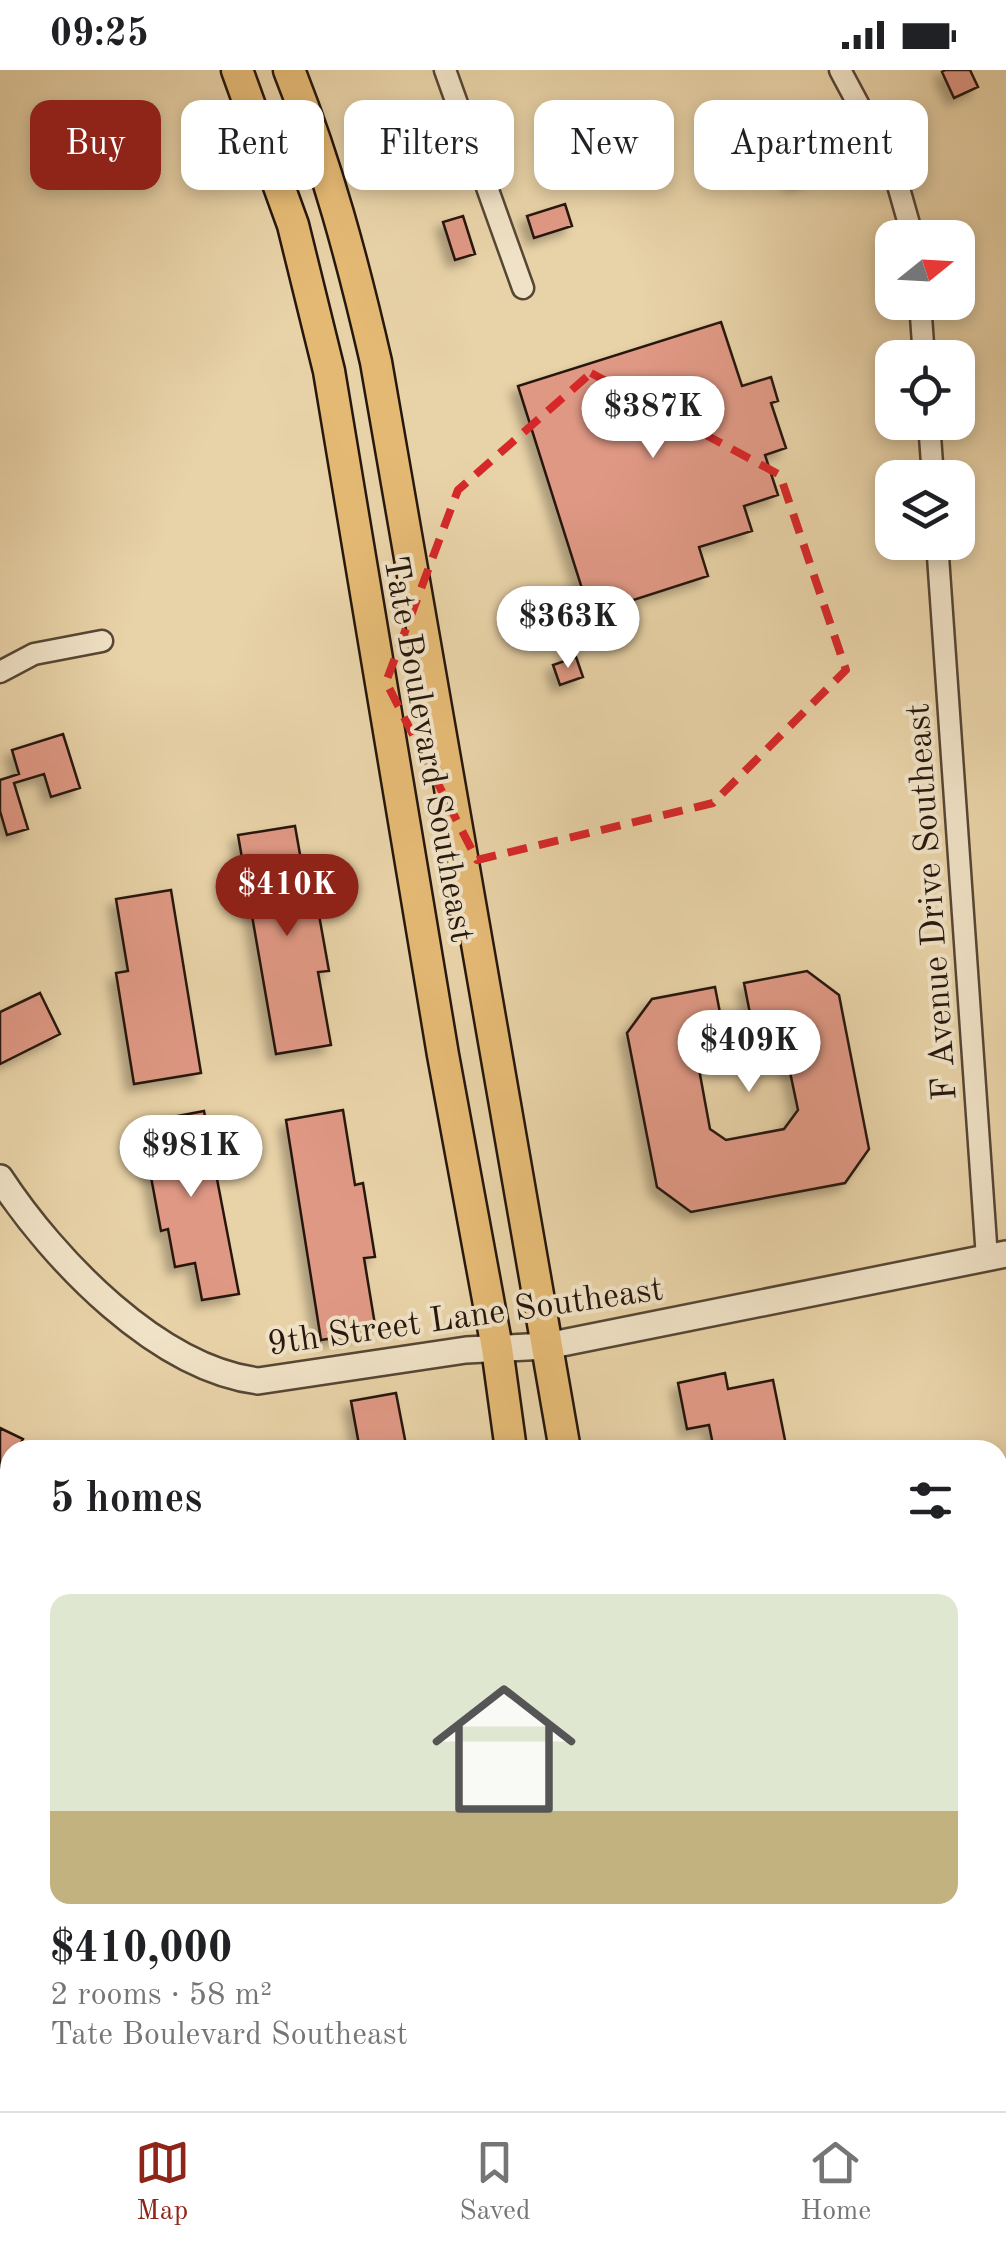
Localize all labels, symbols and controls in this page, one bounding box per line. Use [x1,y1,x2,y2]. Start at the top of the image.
text: 09:25 [50,16,149,54]
chip: Buy [30,100,161,190]
chip: Rent [181,100,324,190]
chip: Filters [344,100,514,190]
chip: New [534,100,674,190]
chip: Apartment [694,100,928,190]
north arrow [875,220,975,320]
map controls [875,220,975,560]
button: locate [875,340,975,440]
pin: $387K [583,376,723,461]
text: $387K [604,392,702,424]
button: layers [875,460,975,560]
street label: Tate Boulevard Southeast [376,554,479,945]
pin: $363K [498,586,638,671]
text: $363K [519,602,617,634]
street label: F Avenue Drive Southeast [901,702,964,1102]
pin: $410K [217,854,357,939]
text: $410K [238,870,336,902]
pin: $409K [679,1010,819,1095]
text: $409K [700,1026,798,1058]
pin: $981K [121,1115,261,1200]
text: $981K [142,1131,240,1163]
street label: 9th Street Lane Southeast [265,1272,666,1363]
icon: filters [903,1473,958,1528]
text: 5 homes [50,1479,202,1521]
icon: home [414,1659,594,1839]
text: $410,000 [50,1929,232,1971]
text: 2 rooms · 58 m² [50,1980,272,2012]
text: Tate Boulevard Southeast [50,2020,408,2052]
tab: Map [135,2135,190,2230]
tab: Saved [459,2135,531,2230]
tab: Home [800,2135,871,2230]

